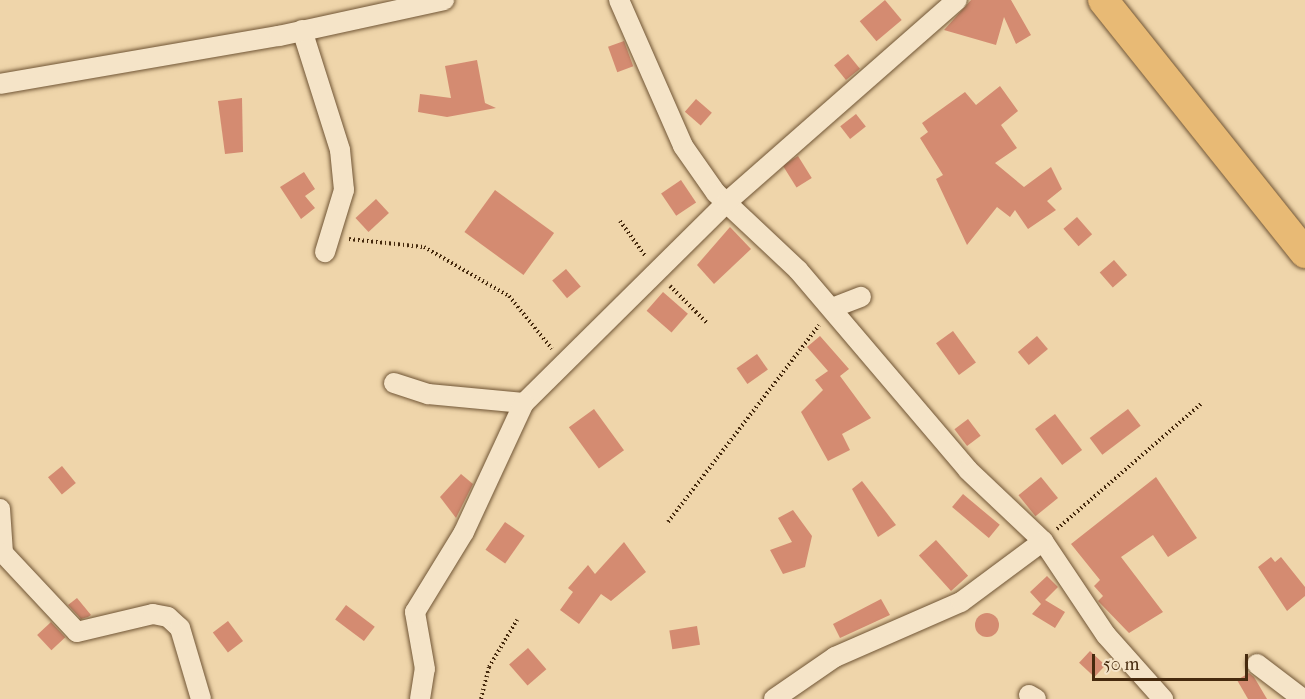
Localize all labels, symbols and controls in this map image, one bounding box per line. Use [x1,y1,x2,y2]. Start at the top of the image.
scale bar [1095,642,1251,680]
text: 50 m [1103,654,1139,675]

